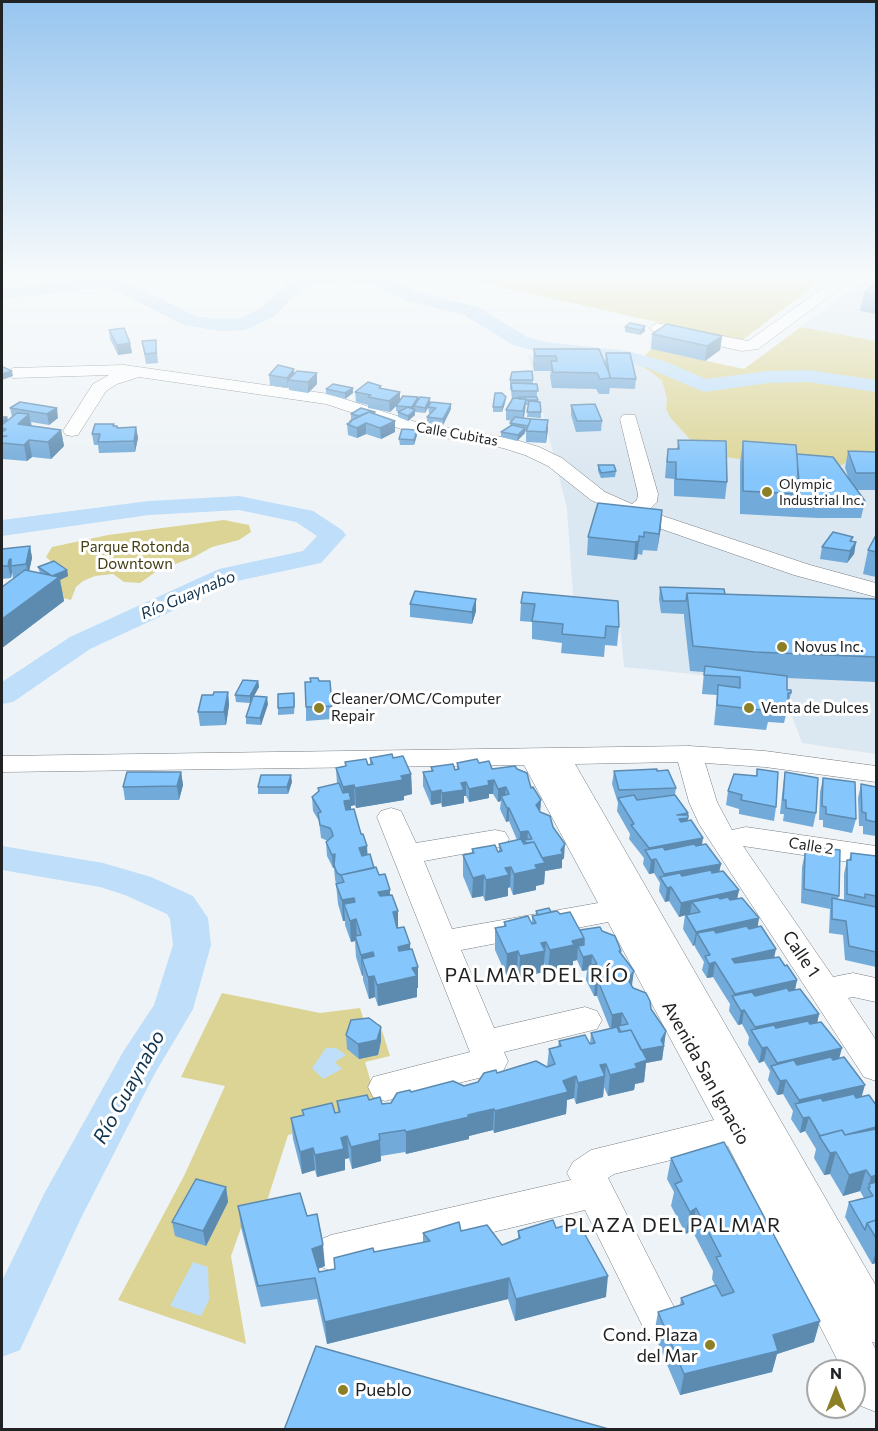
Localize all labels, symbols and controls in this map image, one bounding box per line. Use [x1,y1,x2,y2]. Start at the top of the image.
street label: Calle Cubitas [415,419,499,449]
place label: Olympic Industrial Inc. [779,476,864,508]
marker: Olympic Industrial Inc. [760,485,774,499]
park label: Parque Rotonda Downtown [80,538,190,573]
water label: Río Guaynabo [138,566,238,624]
place label: Novus Inc. [794,638,864,656]
marker: Novus Inc. [775,640,789,654]
place label: Cleaner/OMC/Computer Repair [331,690,501,725]
place label: Venta de Dulces [761,699,868,717]
marker: Cleaner/OMC/Computer Repair [312,701,326,715]
marker: Venta de Dulces [742,701,756,715]
street label: Calle 2 [787,834,835,858]
street label: Calle 1 [778,927,824,981]
district label: PALMAR DEL RÍO [444,963,630,987]
street label: Avenida San Ignacio [658,997,754,1149]
water label: Río Guaynabo [88,1026,170,1148]
district label: PLAZA DEL PALMAR [564,1213,782,1237]
place label: Cond. Plaza del Mar [603,1324,698,1366]
marker: Cond. Plaza del Mar [703,1338,717,1352]
north arrow [806,1359,866,1419]
text: N [830,1363,842,1382]
place label: Pueblo [355,1379,412,1401]
marker: Pueblo [336,1383,350,1397]

